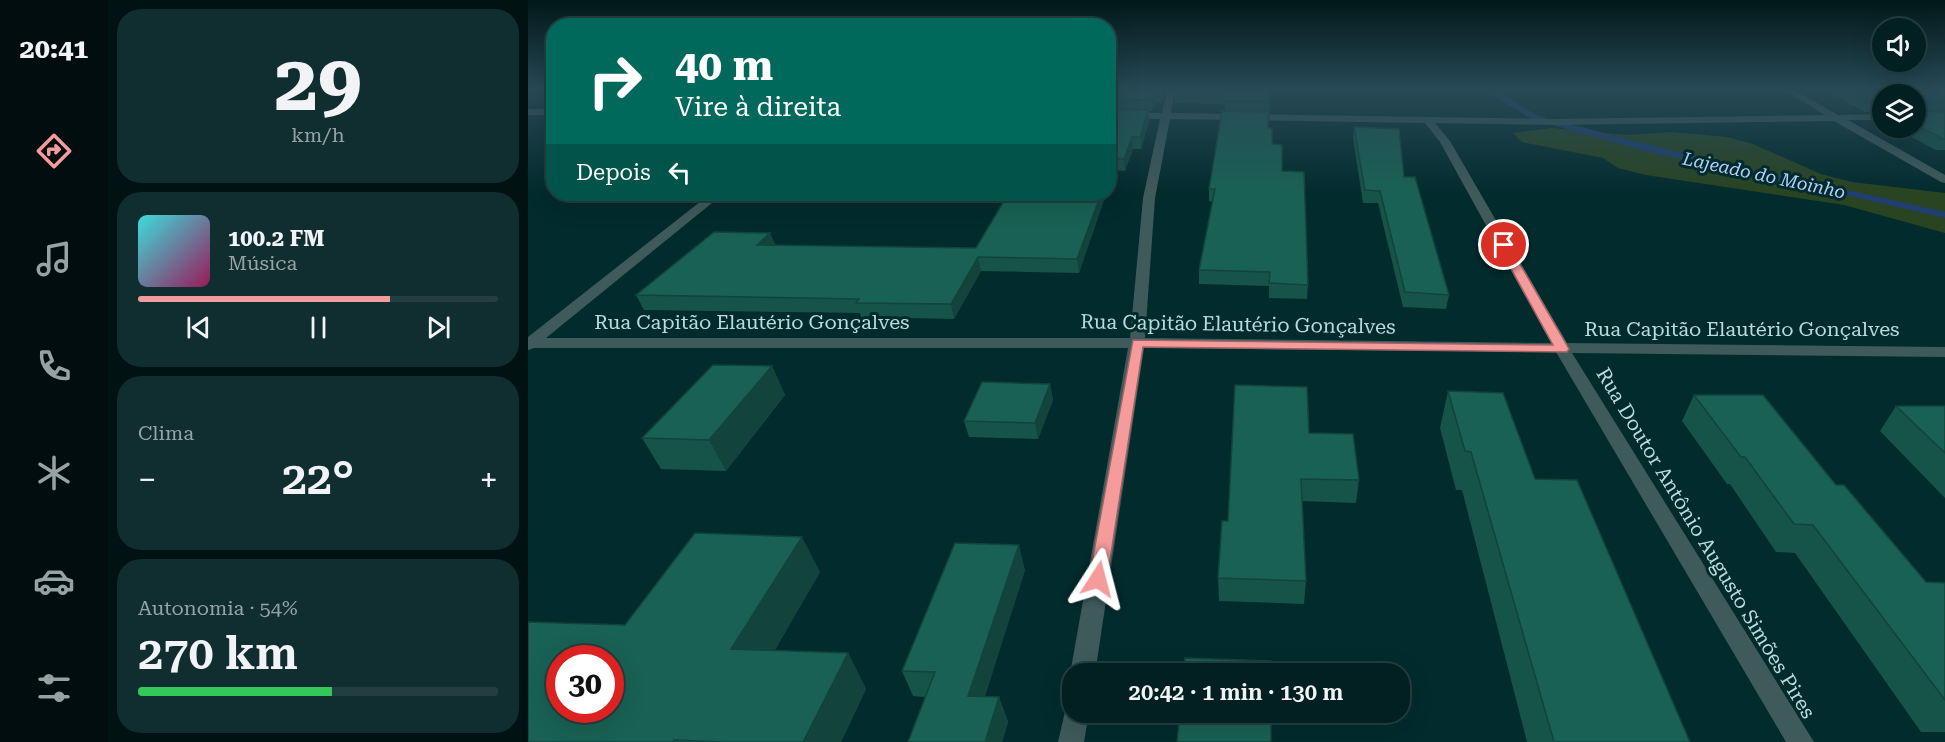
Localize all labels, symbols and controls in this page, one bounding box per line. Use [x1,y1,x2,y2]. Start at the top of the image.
map controls [1872,18,1926,138]
button: sound [1872,18,1926,72]
text: 20:41 [20,33,88,65]
text: 29 [274,38,362,129]
text: 40 m [675,41,773,90]
icon: right [576,42,654,120]
button: layers [1872,84,1926,138]
text: Vire à direita [675,91,841,123]
text: km/h [291,123,345,147]
icon: directions [33,130,75,172]
water label: Lajeado do Moinho [1680,147,1847,202]
icon: left [663,156,696,189]
text: Depois [576,160,651,185]
pin [1478,219,1529,270]
text: 100.2 FM [228,226,325,251]
icon: arrive [1487,228,1520,261]
icon: music [33,238,75,280]
text: Música [228,251,297,275]
street label: Rua Capitão Elautério Gonçalves [1080,309,1396,339]
street label: Rua Capitão Elautério Gonçalves [594,310,910,334]
icon: previous [182,311,215,344]
icon: pause [302,311,335,344]
icon: next [422,311,455,344]
street label: Rua Capitão Elautério Gonçalves [1584,317,1900,341]
icon: phone [33,345,75,387]
street label: Rua Doutor Antônio Augusto Simões Pires [1591,363,1821,723]
text: Clima [138,421,194,445]
icon: climate [33,452,75,494]
text: 22° [282,452,354,505]
text: − [138,460,156,499]
text: + [480,460,498,499]
position arrow [1066,547,1130,611]
icon: car [33,560,75,602]
text: Autonomia · 54% [138,596,298,620]
text: 270 km [138,627,298,680]
speed limit sign: 30 [546,645,624,723]
icon: filters [33,667,75,709]
text: 20:42 · 1 min · 130 m [1129,680,1343,705]

